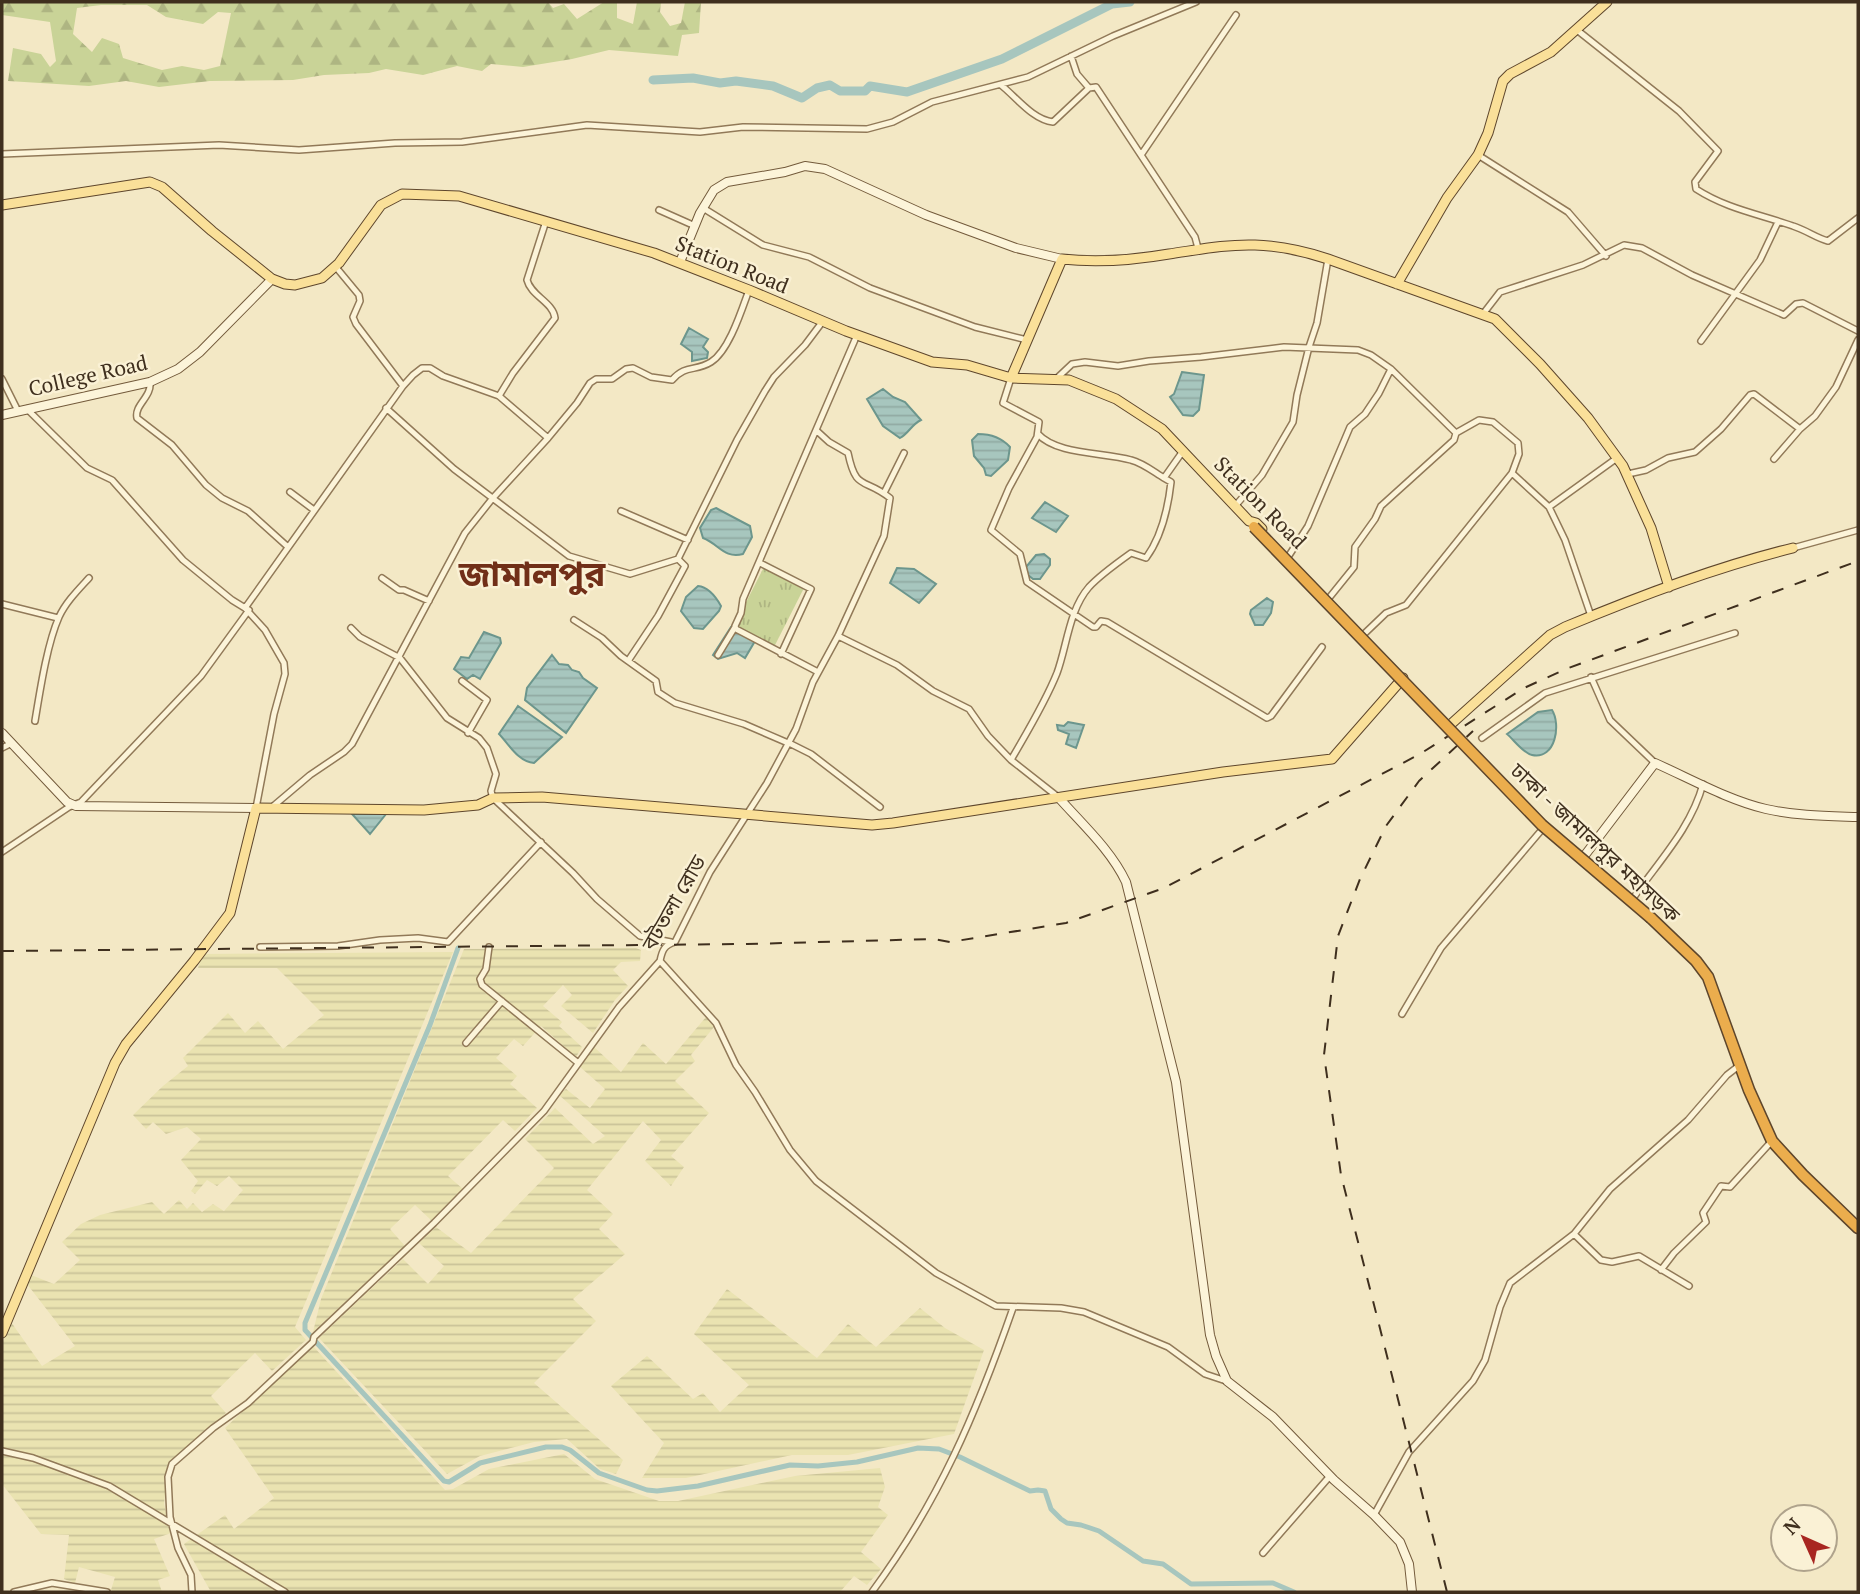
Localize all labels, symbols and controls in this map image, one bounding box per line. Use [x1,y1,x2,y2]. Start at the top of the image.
street label: Station Road [672,229,793,300]
street label: College Road [25,348,150,402]
street label: Station Road [1208,450,1313,555]
district label: জামালপুর [458,550,606,596]
street label: ঢাকা - জামালপুর মহাসড়ক [1504,756,1687,929]
street label: বটতলা রোড [634,849,712,956]
north arrow [1769,1503,1839,1573]
text: N [1778,1511,1806,1540]

